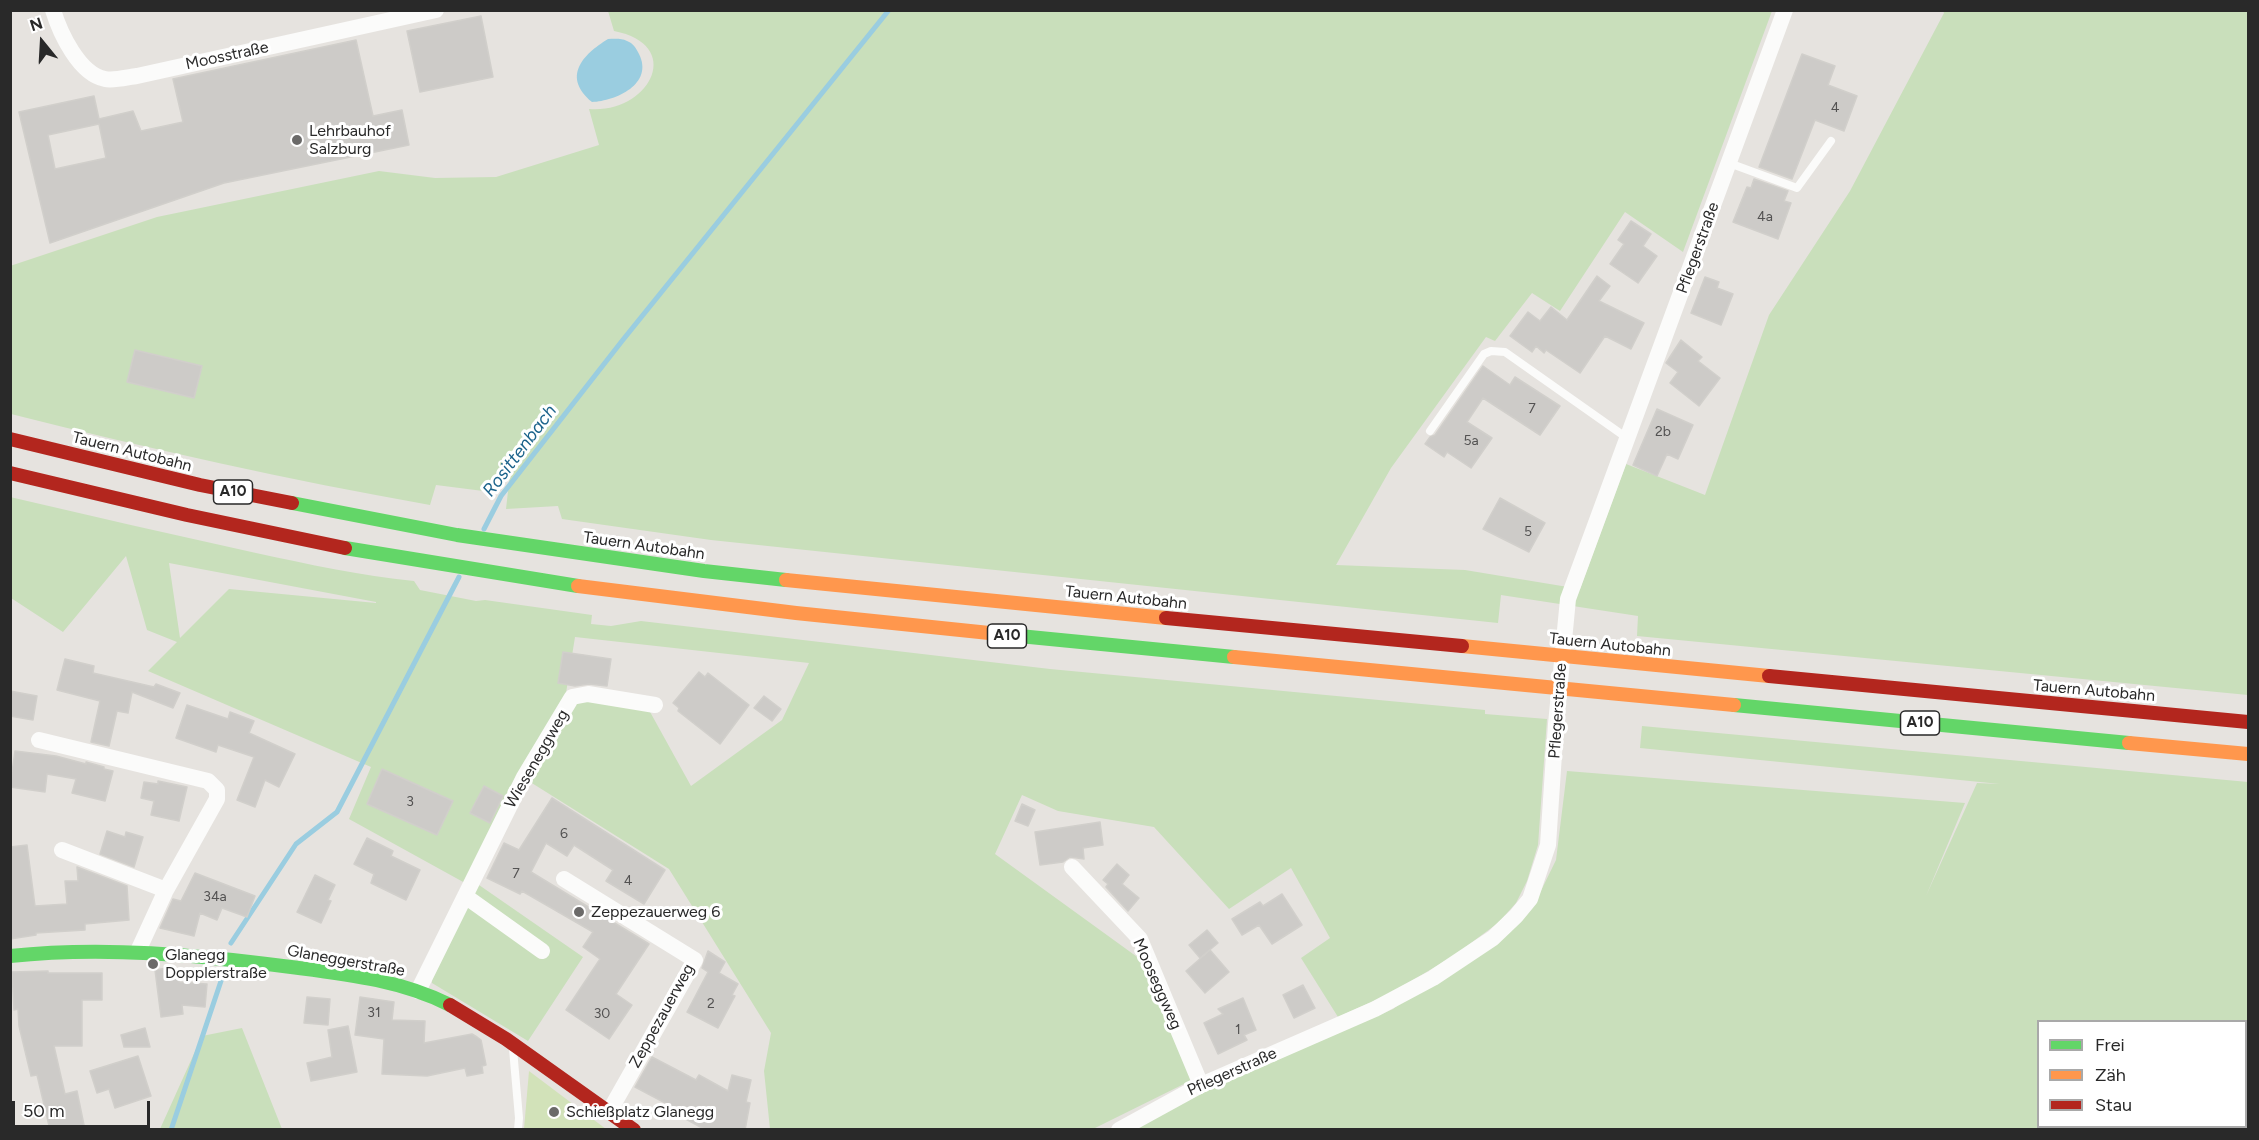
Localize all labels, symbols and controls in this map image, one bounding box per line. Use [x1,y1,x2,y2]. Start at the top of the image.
north arrow [12,12,72,72]
text: N [27,13,45,35]
street label: Moosstraße [184,38,270,74]
house number: 4 [1831,100,1839,116]
place label: Lehrbauhof Salzburg [309,121,391,159]
marker: Lehrbauhof Salzburg [290,133,304,147]
street label: Pflegerstraße [1673,200,1723,296]
house number: 4a [1757,209,1773,225]
water label: Rosittenbach [479,401,561,501]
house number: 7 [1528,401,1536,417]
house number: 2b [1655,424,1671,440]
street label: Tauern Autobahn [70,428,194,476]
house number: 5a [1463,433,1479,449]
road number: A10 [214,480,252,504]
house number: 5 [1524,524,1532,540]
street label: Tauern Autobahn [582,528,706,564]
street label: Tauern Autobahn [1064,582,1188,614]
road number: A10 [988,624,1026,648]
street label: Tauern Autobahn [1548,629,1672,661]
street label: Pflegerstraße [1545,663,1571,759]
street label: Tauern Autobahn [2032,676,2156,706]
street label: Wieseneggweg [501,706,573,812]
road number: A10 [1900,711,1940,735]
house number: 3 [406,794,414,810]
house number: 6 [560,826,568,842]
house number: 7 [512,866,520,882]
house number: 4 [624,873,632,889]
house number: 34a [203,889,227,905]
place label: Zeppezauerweg 6 [591,902,720,922]
marker: Zeppezauerweg 6 [572,905,586,919]
street label: Mooseggweg [1128,936,1186,1032]
street label: Glaneggerstraße [286,941,406,981]
place label: Glanegg Dopplerstraße [165,945,267,983]
marker: Glanegg Dopplerstraße [146,957,160,971]
street label: Zeppezauerweg [625,961,699,1071]
house number: 2 [707,996,715,1012]
house number: 31 [367,1005,381,1021]
house number: 30 [594,1006,610,1022]
legend [2037,1020,2247,1128]
house number: 1 [1235,1022,1241,1038]
text: Frei [2095,1034,2125,1056]
street label: Pflegerstraße [1184,1044,1280,1100]
text: Zäh [2095,1064,2126,1086]
scale bar [15,1089,153,1127]
text: Stau [2095,1094,2132,1116]
text: 50 m [23,1100,65,1122]
place label: Schießplatz Glanegg [566,1102,714,1122]
marker: Schießplatz Glanegg [547,1105,561,1119]

